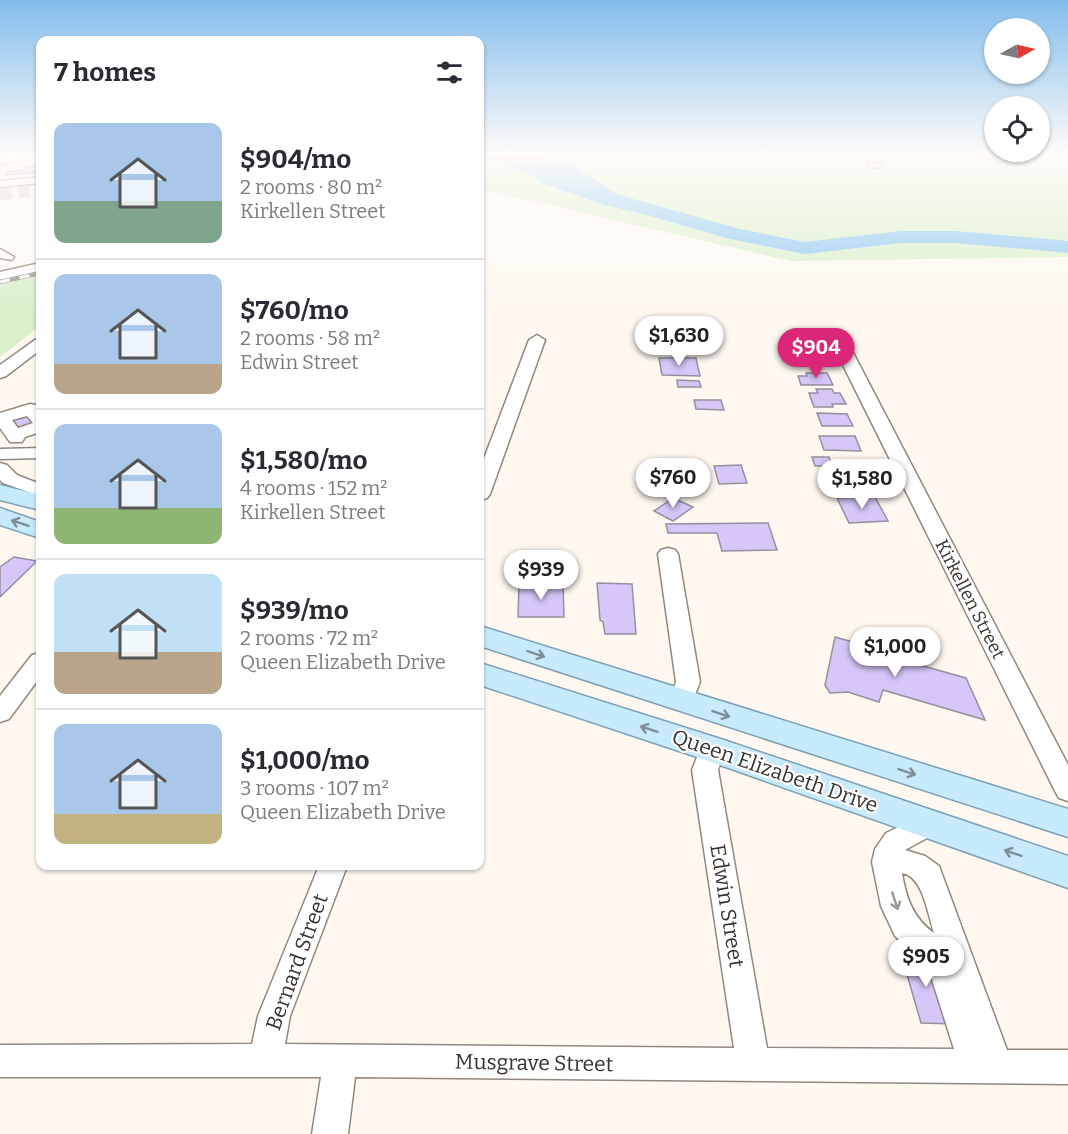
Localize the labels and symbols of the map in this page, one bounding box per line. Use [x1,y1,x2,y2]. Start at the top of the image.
north arrow [984,18,1050,84]
pin: $1,630 [630,316,728,367]
pin: $904 [780,328,852,379]
pin: $760 [637,458,709,509]
pin: $1,580 [813,459,911,510]
one-way arrow [11,517,30,528]
street label: Kirkellen Street [930,536,1010,663]
pin: $939 [505,550,577,601]
pin: $1,000 [846,627,944,678]
one-way arrow [526,649,545,660]
one-way arrow [711,709,730,720]
one-way arrow [640,722,659,733]
street label: Queen Elizabeth Drive [669,724,881,818]
one-way arrow [897,768,916,779]
street label: Edwin Street [704,842,750,970]
one-way arrow [1004,847,1023,858]
street label: Bernard Street [260,890,334,1034]
one-way arrow [891,891,902,910]
pin: $905 [890,937,962,988]
street label: Musgrave Street [455,1049,614,1077]

